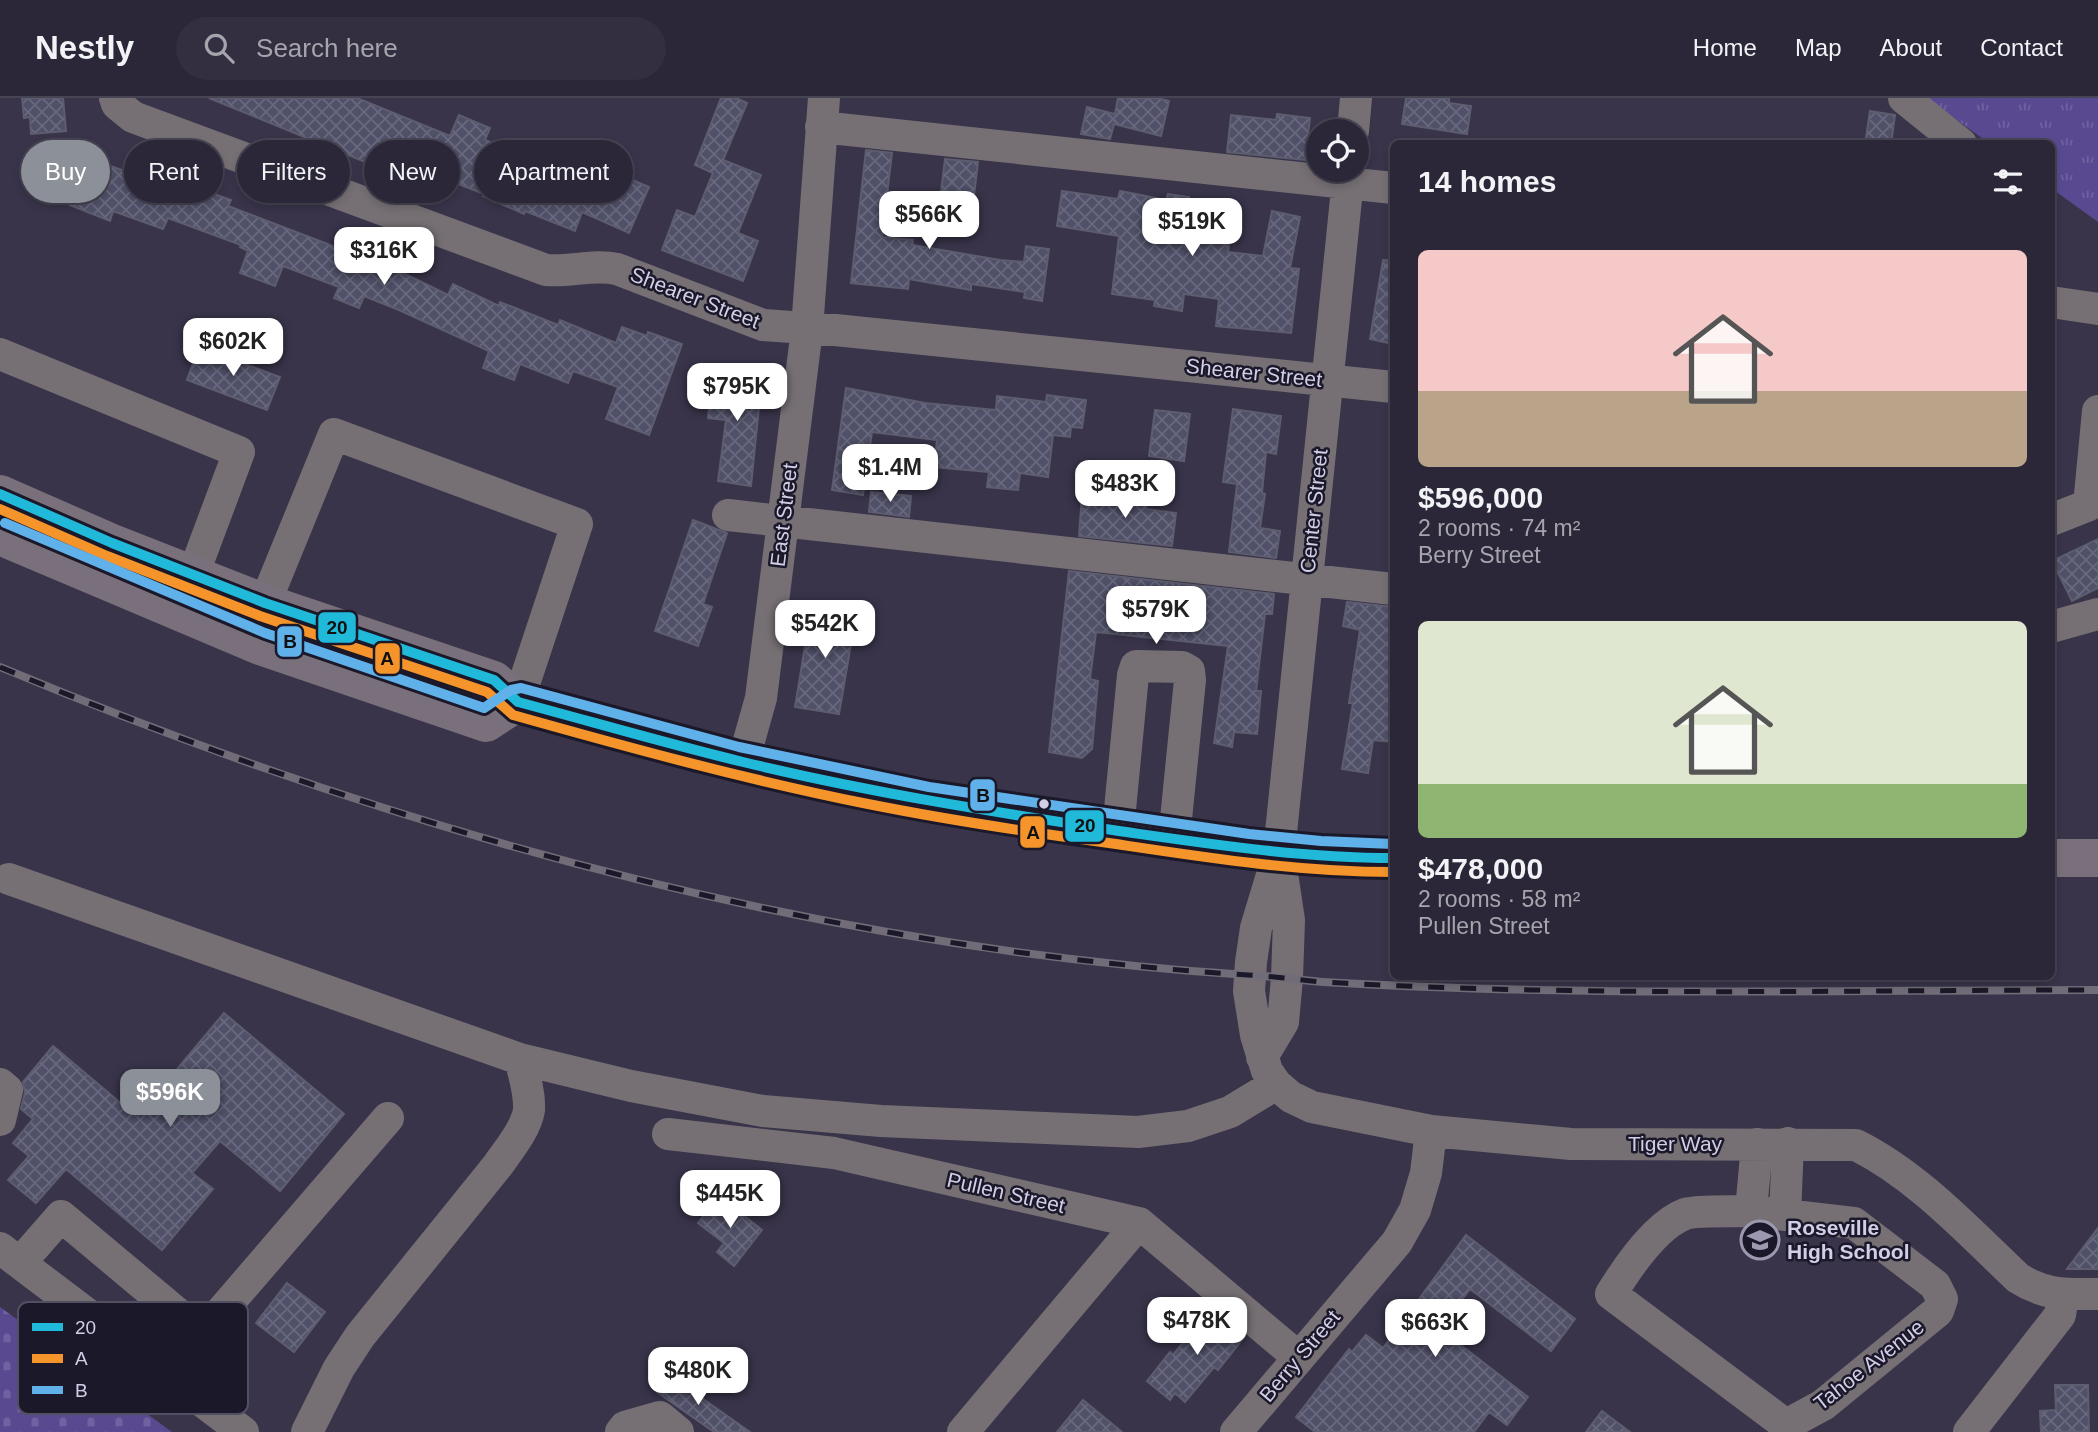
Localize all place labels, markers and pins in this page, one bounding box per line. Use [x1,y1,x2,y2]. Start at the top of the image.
pin: $566K [880,192,978,251]
pin: $519K [1143,198,1241,258]
pin: $316K [335,228,433,287]
pin: $602K [184,318,282,378]
pin: $795K [688,364,786,423]
pin: $1.4M [841,444,939,504]
pin: $483K [1076,460,1174,520]
pin: $579K [1107,587,1205,646]
pin: $542K [776,601,874,660]
unlabelled marker [1037,797,1051,811]
pin: $596K [121,1070,219,1129]
pin: $445K [681,1170,779,1230]
place label: Roseville High School [1787,1216,1910,1263]
school or university icon: Roseville High School [1739,1219,1781,1261]
pin: $478K [1148,1298,1246,1357]
pin: $663K [1386,1300,1484,1359]
pin: $480K [649,1348,747,1407]

